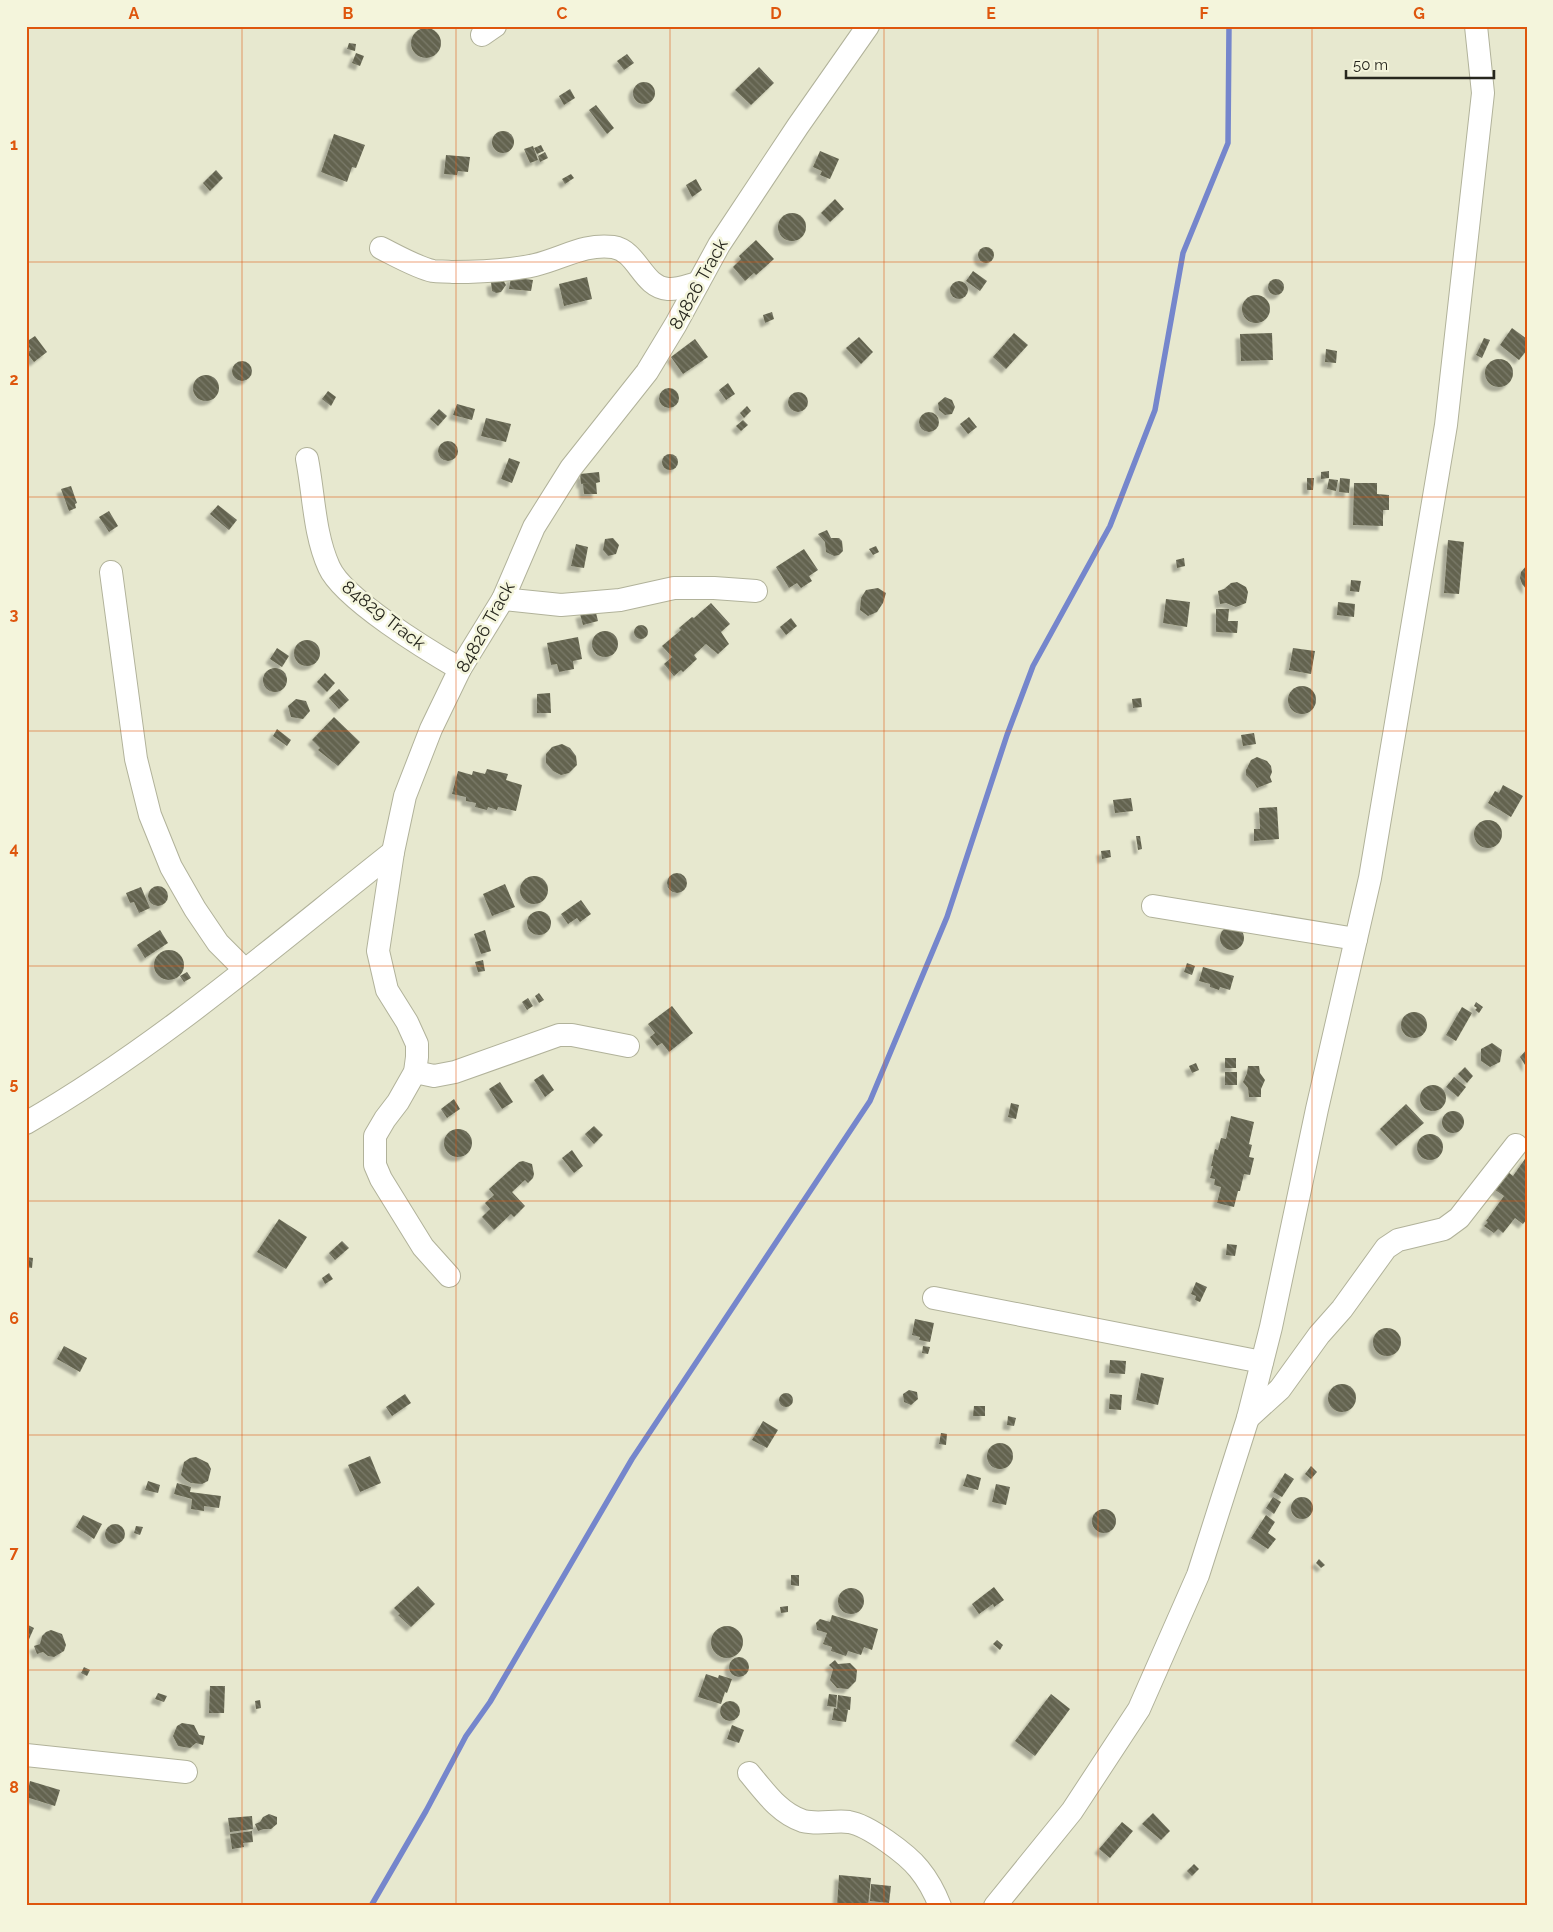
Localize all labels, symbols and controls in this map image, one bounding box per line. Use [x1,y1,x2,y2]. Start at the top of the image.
text: A [129,4,140,23]
text: B [343,4,354,23]
text: C [557,4,568,23]
text: D [770,4,782,23]
text: E [986,4,996,23]
text: F [1199,4,1209,23]
text: G [1413,4,1425,23]
scale bar [1346,48,1493,80]
text: 50 m [1353,56,1388,74]
text: 1 [10,135,18,154]
street label: 84826 Track [664,235,732,333]
text: 2 [9,370,19,389]
street label: 84829 Track [338,576,430,654]
street label: 84826 Track [451,578,519,676]
text: 3 [10,605,19,624]
text: 4 [9,839,19,858]
text: 5 [10,1074,19,1093]
text: 6 [9,1309,19,1328]
text: 7 [10,1543,19,1562]
text: 8 [9,1778,19,1797]

